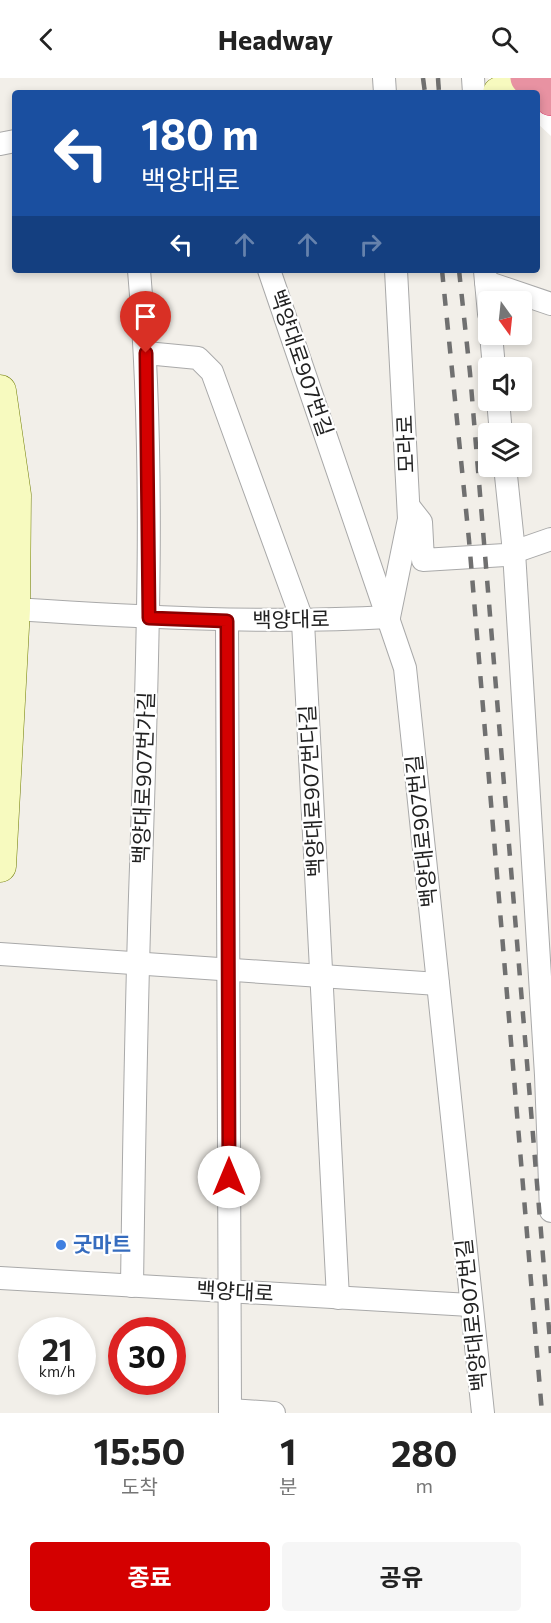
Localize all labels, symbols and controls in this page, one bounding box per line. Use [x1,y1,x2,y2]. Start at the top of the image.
icon: back [30,23,63,56]
text: Headway [218,23,333,56]
icon: search [488,23,521,56]
text: 180 m [141,107,259,159]
icon: left [42,114,120,192]
text: 백양대로 [141,163,240,196]
icon: left [165,228,198,261]
icon: ahead [228,228,261,261]
icon: ahead [291,228,324,261]
icon: right [354,228,387,261]
street label: 백양대로907번길 [266,286,339,439]
pin [120,291,171,353]
north arrow [478,291,532,345]
map controls [478,291,532,477]
icon: arrive [129,300,162,333]
button: sound [478,357,532,411]
street label: 모라로 [391,415,418,473]
button: layers [478,423,532,477]
street label: 백양대로 [252,605,330,632]
street label: 백양대로907번가길 [127,691,158,865]
street label: 백양대로907번다길 [293,704,328,878]
street label: 백양대로907번길 [400,754,441,909]
position arrow [197,1145,261,1209]
place label: 굿마트 [73,1231,131,1256]
marker: 굿마트 [54,1238,68,1252]
street label: 백양대로907번길 [450,1238,491,1393]
street label: 백양대로 [196,1276,274,1305]
speed limit sign: 30 [108,1317,186,1395]
text: 21 [42,1330,72,1367]
text: km/h [39,1362,75,1380]
text: 15:50 [94,1428,185,1472]
text: 1 [280,1428,296,1472]
text: 280 [391,1430,457,1474]
text: m [415,1473,433,1497]
text: 도착 [121,1474,158,1498]
text: 분 [279,1474,297,1498]
button: 종료 [30,1542,270,1611]
button: 공유 [282,1542,521,1611]

